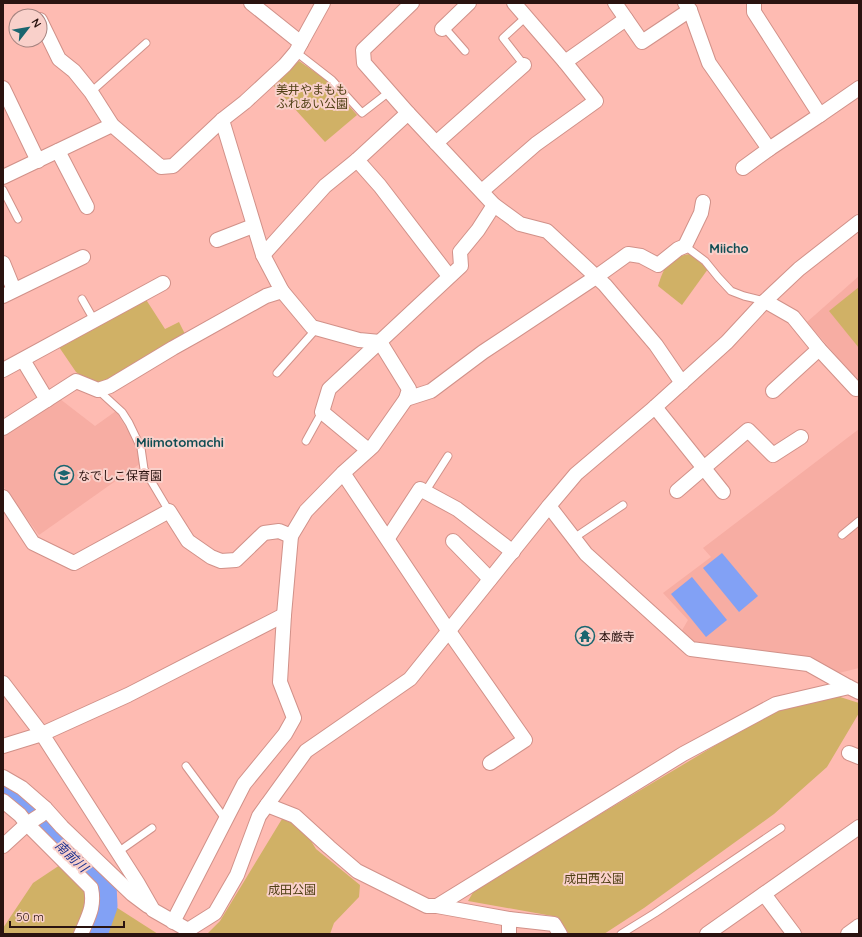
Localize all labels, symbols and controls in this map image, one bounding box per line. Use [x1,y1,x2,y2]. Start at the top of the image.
north arrow [8,8,48,48]
text: N [28,16,45,30]
park label: 美井やまもも ふれあい公園 [276,82,348,111]
district label: Miicho [709,240,749,256]
district label: Miimotomachi [136,434,224,450]
school or university icon: なでしこ保育園 [53,464,75,486]
place label: なでしこ保育園 [78,468,162,483]
temple icon: 本厳寺 [574,625,596,647]
place label: 本厳寺 [599,629,635,644]
water label: 南前川 [52,837,93,877]
park label: 成田西公園 [564,871,624,886]
park label: 成田公園 [268,882,316,897]
scale bar [10,903,124,929]
text: 50 m [16,909,44,924]

